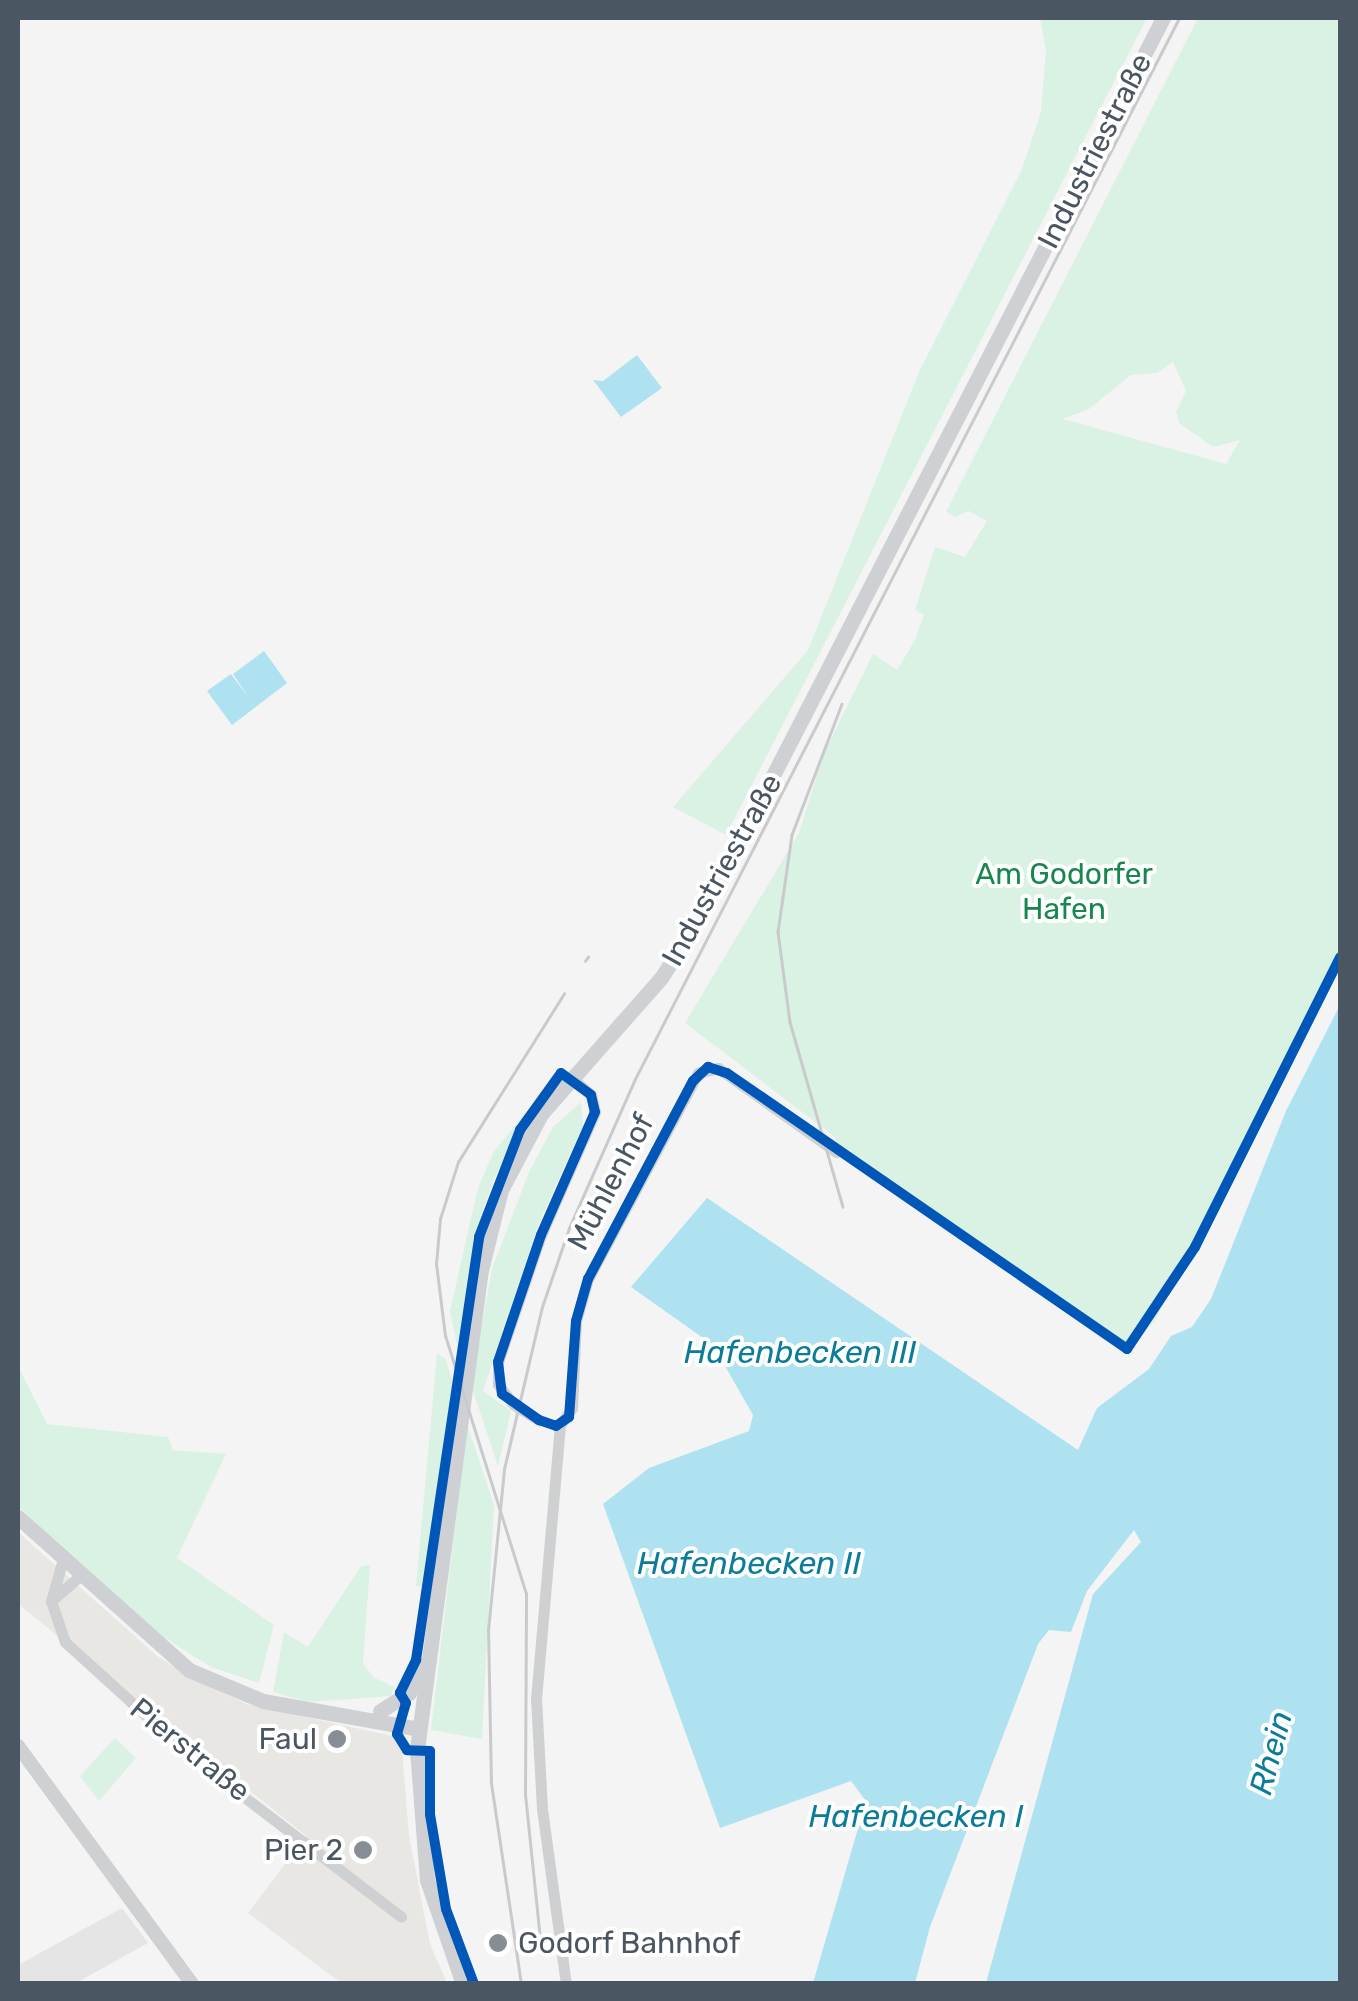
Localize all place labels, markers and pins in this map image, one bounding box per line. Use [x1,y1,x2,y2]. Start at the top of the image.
place label: Faul [258,1721,317,1757]
marker: Faul [326,1728,348,1750]
place label: Pier 2 [263,1832,343,1868]
marker: Pier 2 [352,1839,374,1861]
place label: Godorf Bahnhof [518,1925,741,1961]
marker: Godorf Bahnhof [487,1932,509,1954]

